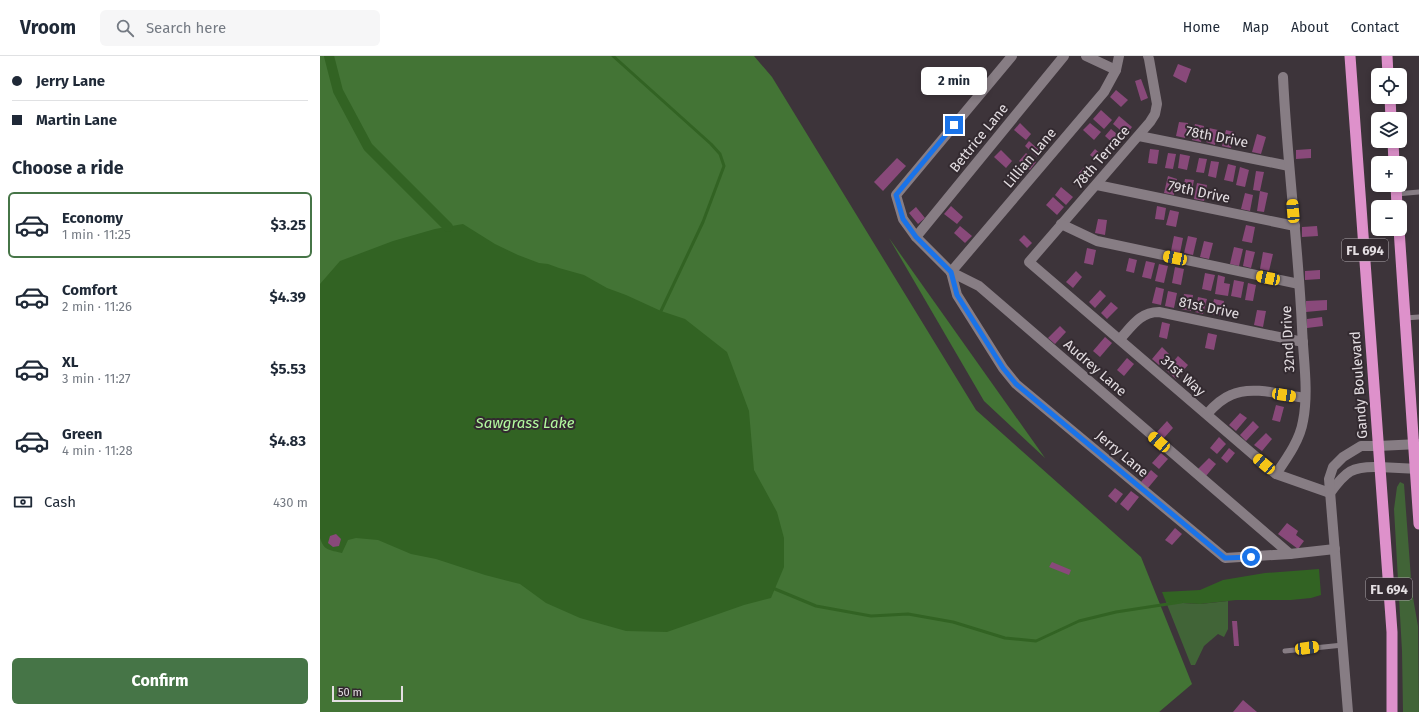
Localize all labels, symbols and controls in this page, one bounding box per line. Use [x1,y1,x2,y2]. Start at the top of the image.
search box [100,10,380,46]
text: Vroom [20,16,76,39]
icon: search [114,17,136,39]
text: Search here [146,19,226,37]
text: Home [1183,19,1220,36]
text: Map [1242,19,1269,36]
text: About [1291,19,1329,36]
text: Contact [1351,19,1399,36]
callout: 2 min [921,67,987,95]
map controls [1371,68,1407,236]
button: locate [1371,68,1407,104]
text: Jerry Lane [36,72,105,90]
text: 2 min [938,73,970,88]
street label: Bettrice Lane [946,100,1012,176]
text: Martin Lane [36,111,117,129]
button: layers [1371,112,1407,148]
route end [945,116,963,134]
street label: 78th Terrace [1070,122,1134,192]
street label: 78th Drive [1184,123,1250,151]
street label: Lillian Lane [1000,125,1060,191]
button: + [1371,156,1407,192]
text: Choose a ride [12,157,124,179]
street label: 79th Drive [1166,177,1232,207]
car [1286,199,1300,223]
button: − [1371,200,1407,236]
icon: car [14,207,50,243]
text: Economy [62,209,123,227]
text: $3.25 [271,216,306,234]
text: 1 min · 11:25 [62,227,131,242]
road number: FL 694 [1342,239,1388,261]
car [1162,250,1188,266]
car [1255,270,1281,286]
icon: car [14,279,50,315]
text: Comfort [62,281,118,299]
text: $4.39 [269,288,306,306]
street label: 81st Drive [1177,293,1241,323]
text: 2 min · 11:26 [62,299,132,314]
street label: 32nd Drive [1278,305,1298,373]
street label: Gandy Boulevard [1347,331,1371,439]
street label: Audrey Lane [1060,336,1130,400]
icon: car [14,351,50,387]
street label: 31st Way [1157,352,1209,400]
text: XL [62,353,78,371]
text: $5.53 [270,360,306,378]
text: 3 min · 11:27 [62,371,131,386]
car [1271,387,1297,403]
water label: Sawgrass Lake [475,414,575,432]
icon: car [14,423,50,459]
text: Green [62,425,102,443]
street label: Jerry Lane [1092,427,1152,481]
car [1146,430,1172,454]
text: $4.83 [269,432,306,450]
text: 4 min · 11:28 [62,443,133,458]
car [1251,452,1277,476]
icon: cash [12,491,34,513]
text: Cash [44,493,76,511]
text: 430 m [273,495,308,510]
route start [1242,548,1260,566]
road number: FL 694 [1366,578,1412,600]
car [1294,640,1320,656]
button: Confirm [12,658,308,704]
scale bar [332,684,403,703]
text: 50 m [338,686,362,699]

